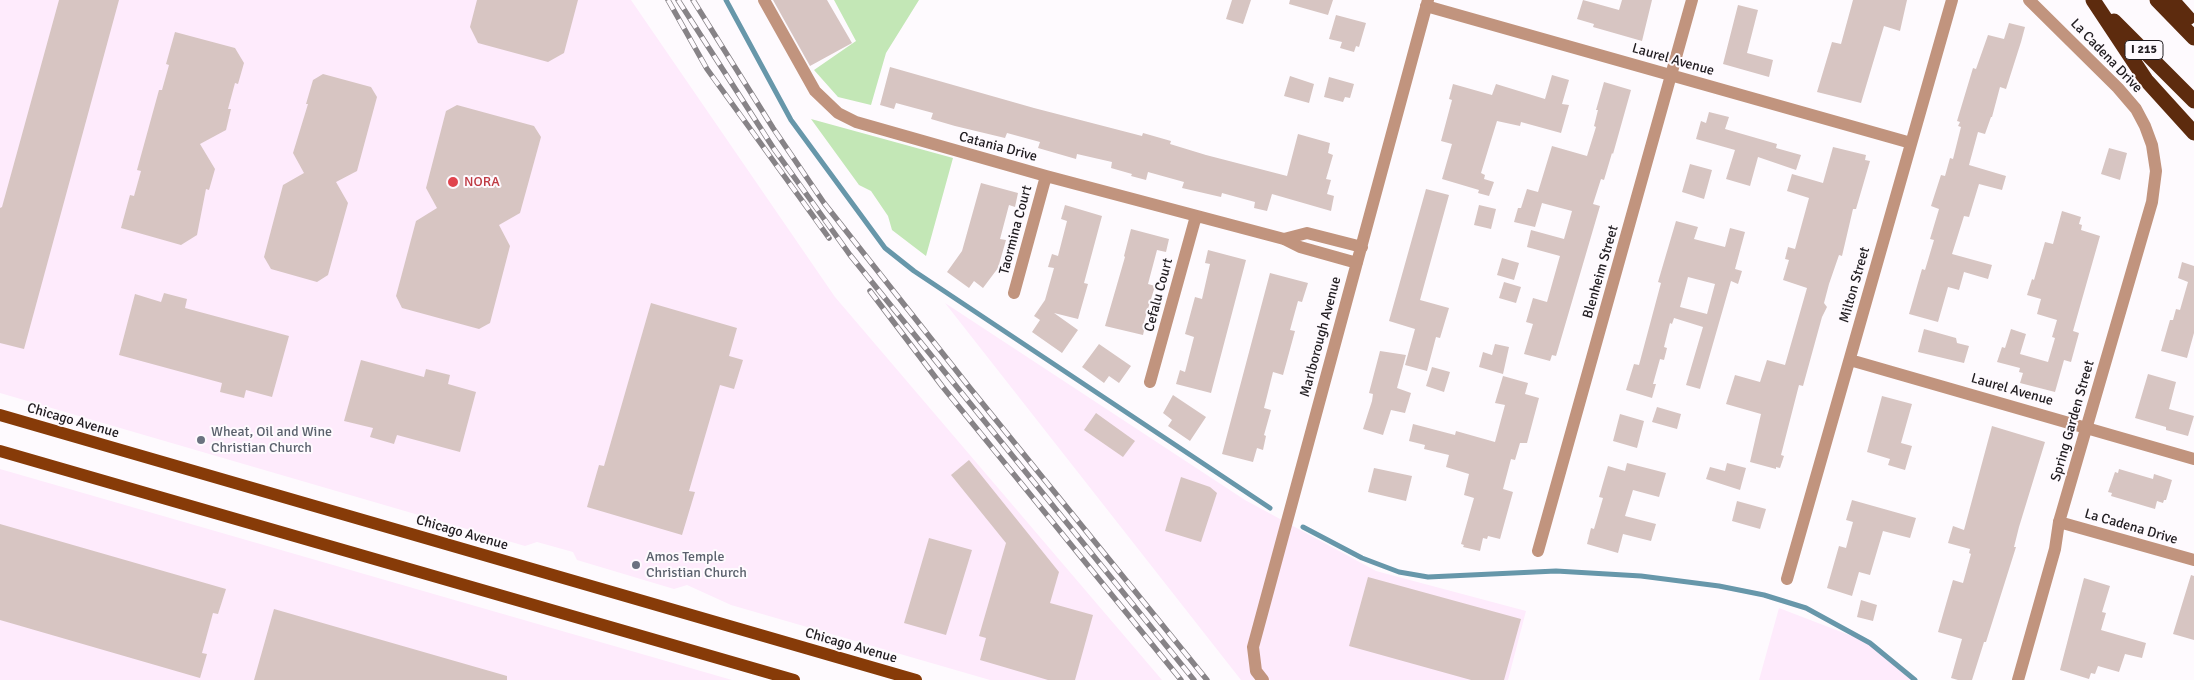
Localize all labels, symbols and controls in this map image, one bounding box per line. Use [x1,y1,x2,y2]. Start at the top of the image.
street label: La Cadena Drive [2067,16,2145,96]
street label: Laurel Avenue [1630,40,1716,80]
road number: I 215 [2125,40,2163,60]
street label: Catania Drive [957,129,1039,165]
place label: NORA [464,174,500,190]
marker: NORA [446,175,460,189]
street label: Taormina Court [996,184,1036,276]
street label: Blenheim Street [1580,223,1622,321]
street label: Milton Street [1836,245,1874,325]
street label: Cefalu Court [1141,256,1177,334]
street label: Marlborough Avenue [1297,275,1345,399]
street label: Spring Garden Street [2048,358,2098,484]
street label: Laurel Avenue [1969,370,2055,410]
street label: Chicago Avenue [25,400,121,442]
place label: Wheat, Oil and Wine Christian Church [211,424,332,457]
marker: Wheat, Oil and Wine Christian Church [195,434,207,446]
street label: La Cadena Drive [2082,506,2180,548]
street label: Chicago Avenue [414,512,510,554]
place label: Amos Temple Christian Church [646,549,747,582]
marker: Amos Temple Christian Church [630,559,642,571]
street label: Chicago Avenue [803,625,899,667]

